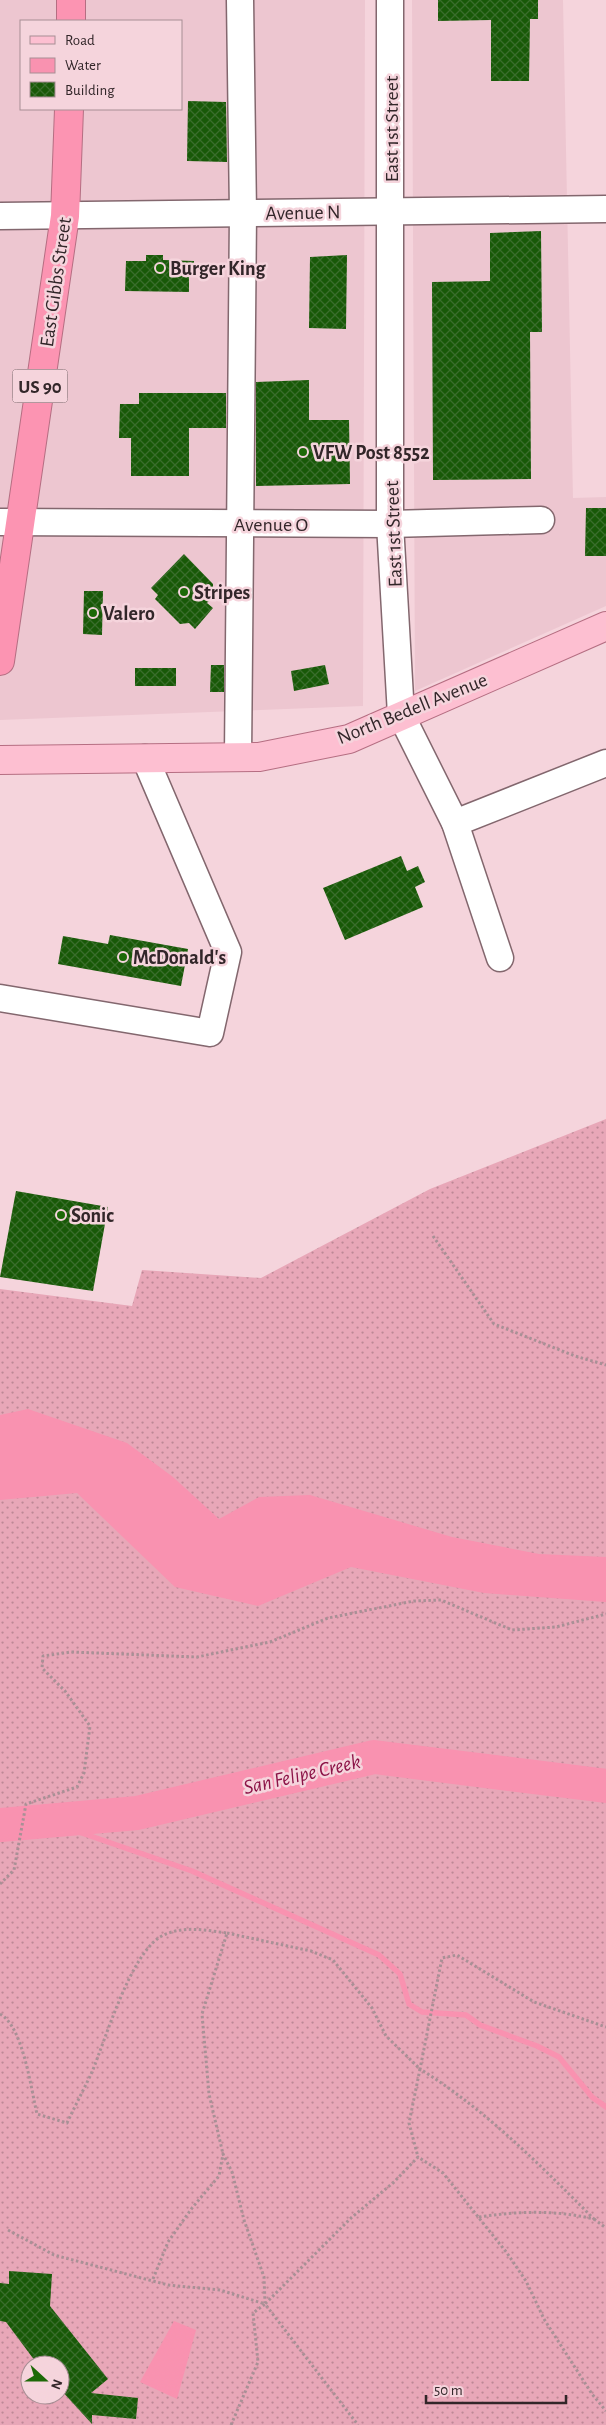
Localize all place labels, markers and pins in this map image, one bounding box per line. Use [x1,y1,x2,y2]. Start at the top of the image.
place label: Burger King [170,259,267,279]
marker: Burger King [154,262,166,274]
place label: VFW Post 8552 [313,443,430,463]
marker: VFW Post 8552 [297,446,309,458]
place label: Stripes [194,583,251,603]
marker: Stripes [178,586,190,598]
place label: Valero [103,604,155,624]
marker: Valero [87,607,99,619]
place label: McDonald's [133,948,226,968]
marker: McDonald's [117,951,129,963]
place label: Sonic [71,1206,114,1226]
marker: Sonic [55,1209,67,1221]

